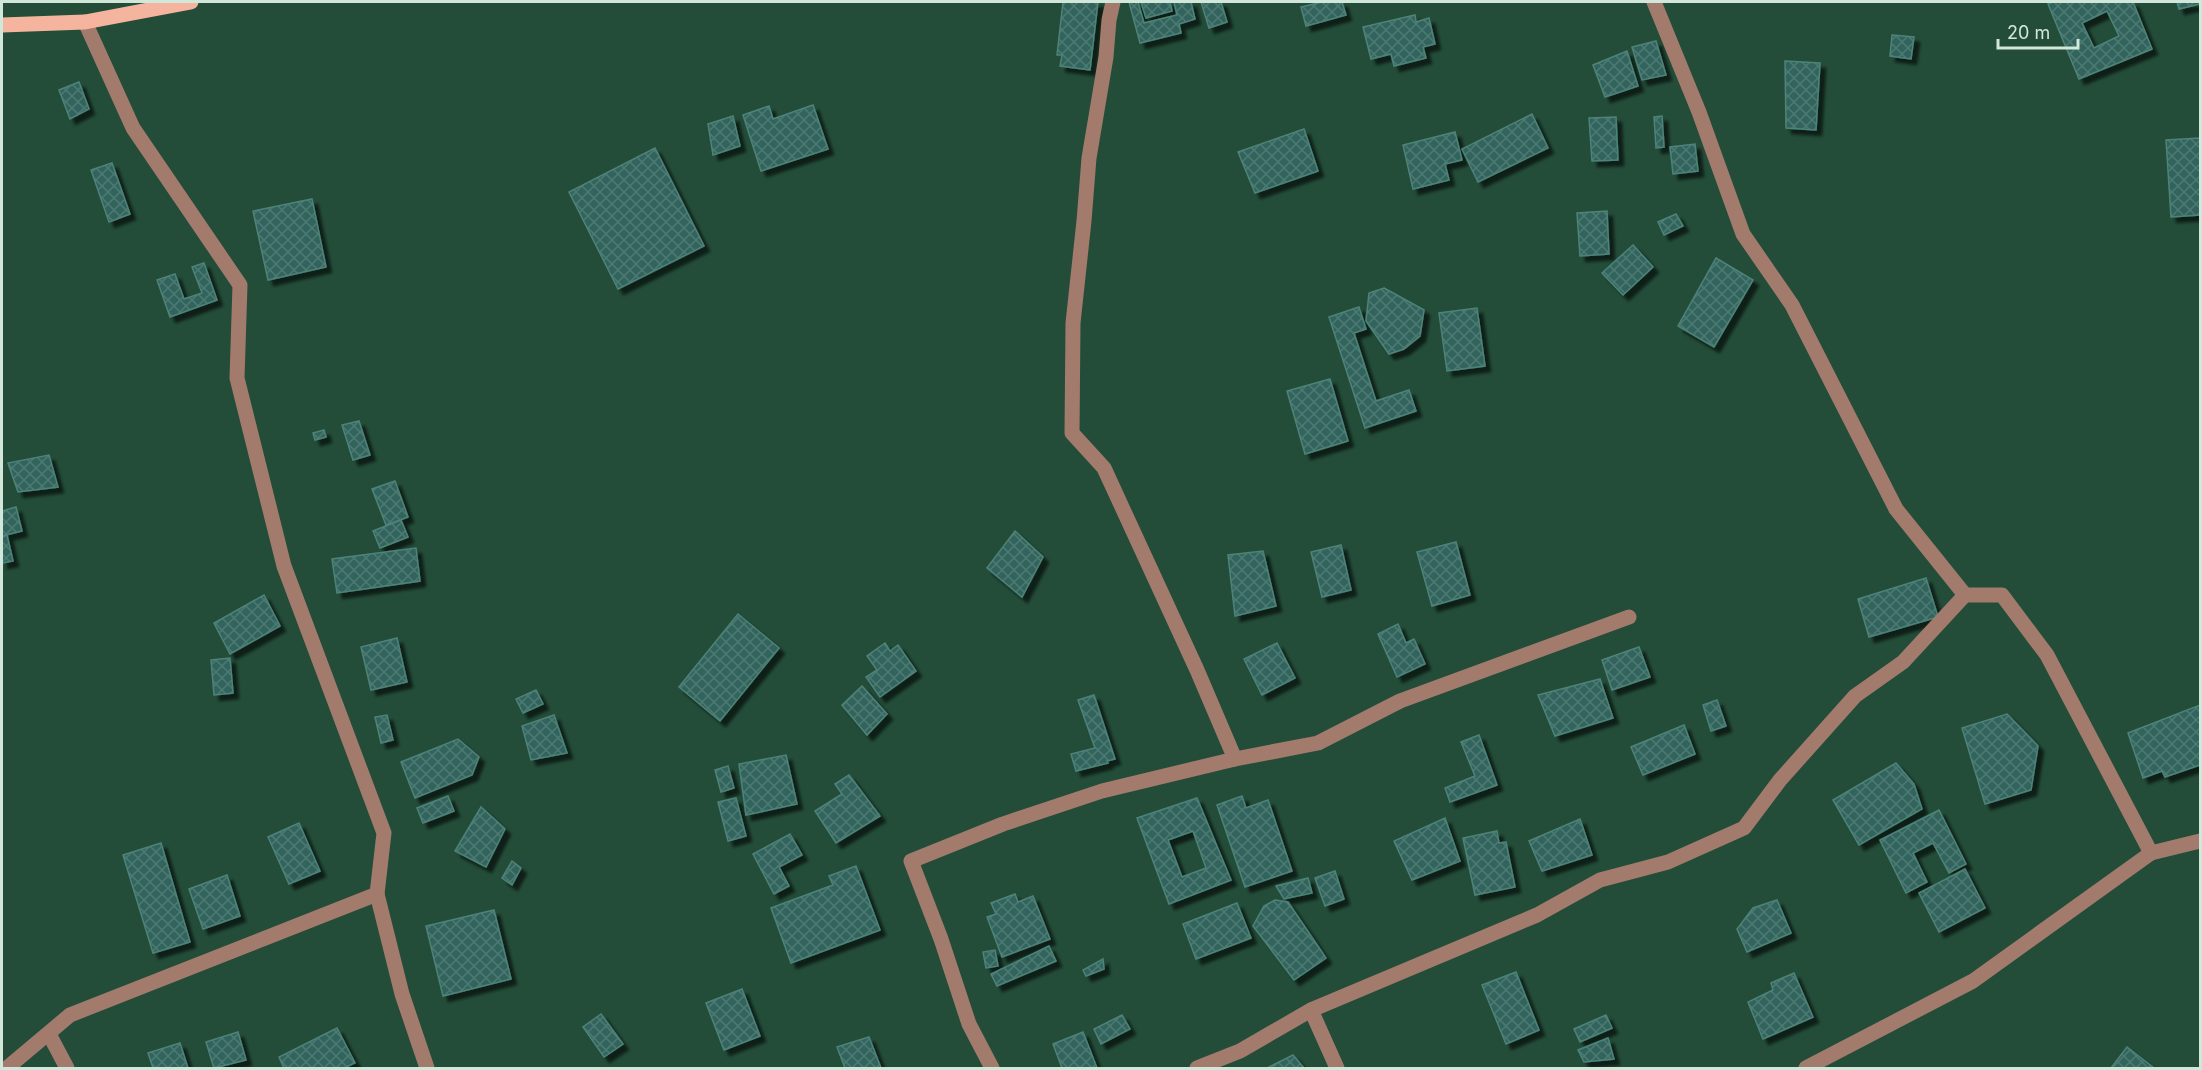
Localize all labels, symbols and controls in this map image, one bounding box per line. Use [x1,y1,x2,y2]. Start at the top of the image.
scale bar [1998,12,2078,50]
text: 20 m [2007,22,2050,43]

